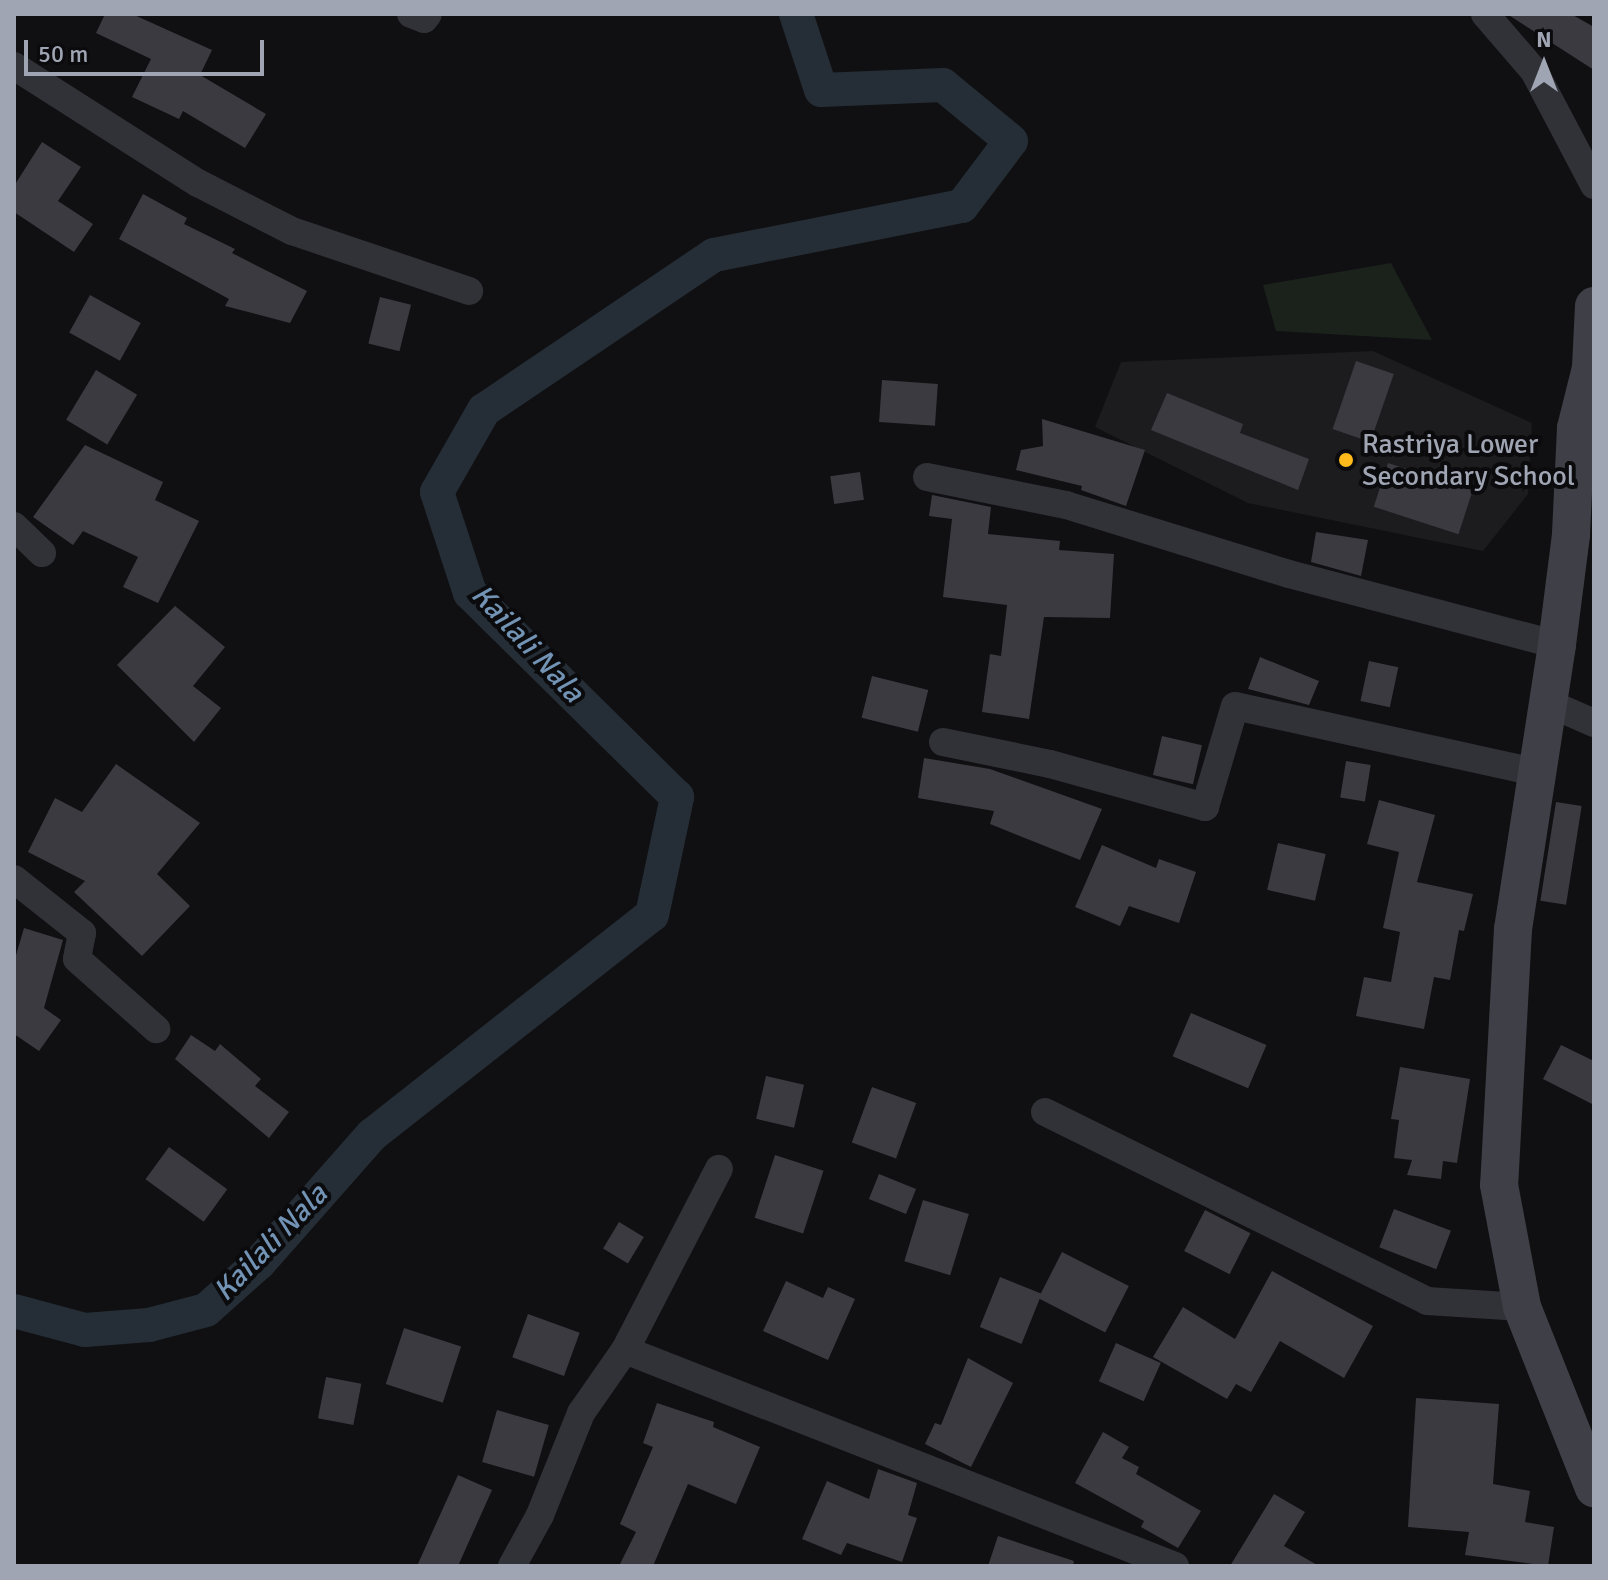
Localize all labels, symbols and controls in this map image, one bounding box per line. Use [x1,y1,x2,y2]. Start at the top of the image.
scale bar [28,24,268,74]
north arrow [1504,24,1584,104]
text: N [1536,26,1552,53]
text: 50 m [38,39,88,69]
place label: Rastriya Lower Secondary School [1362,427,1575,493]
marker: Rastriya Lower Secondary School [1337,451,1355,469]
water label: Kailali Nala [463,577,591,711]
water label: Kailali Nala [207,1177,335,1309]

